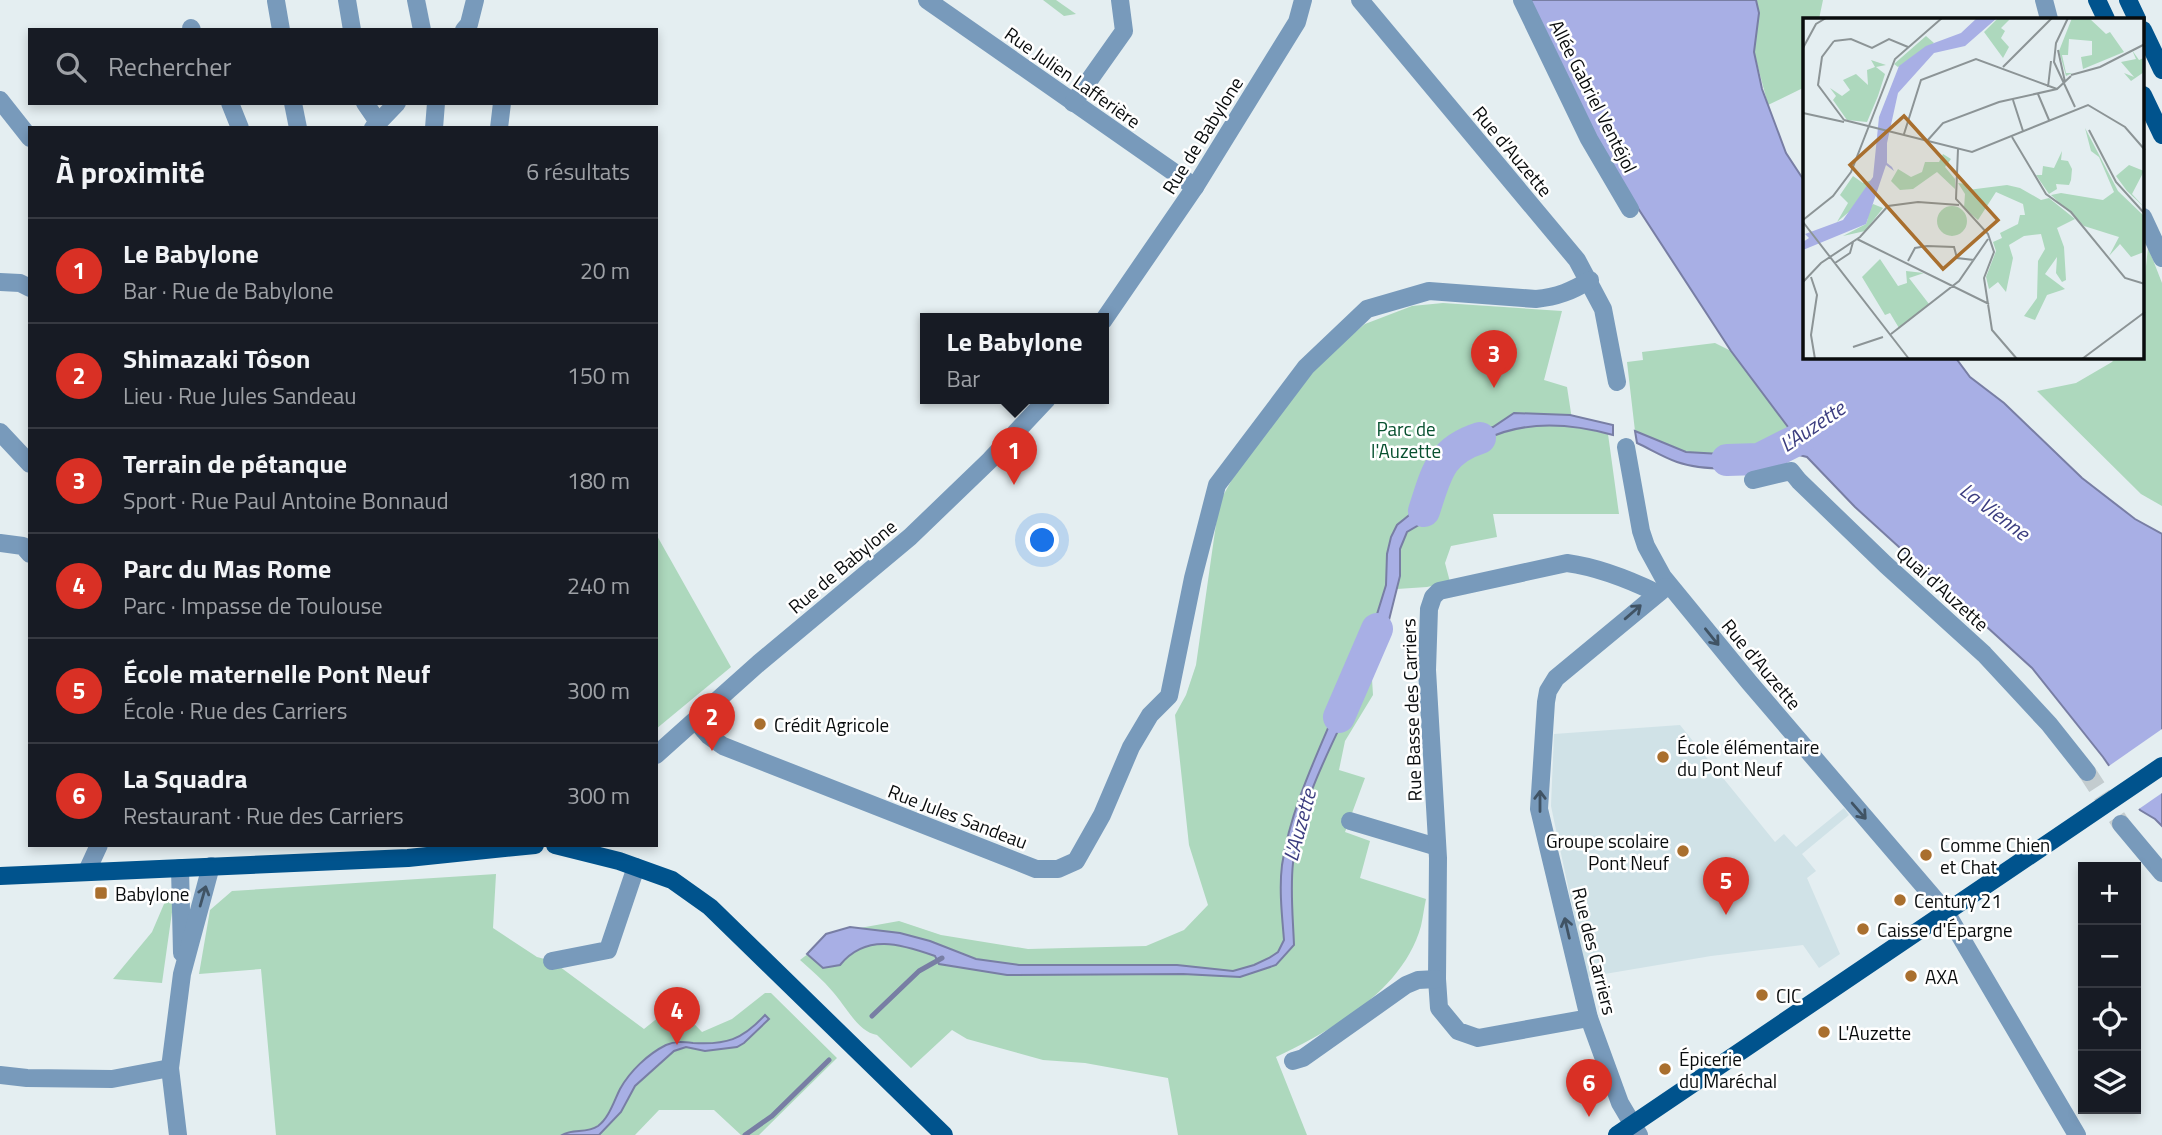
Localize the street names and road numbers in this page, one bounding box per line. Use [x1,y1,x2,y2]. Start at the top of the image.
street label: Allée Gabriel Ventéjol [1543,14,1645,178]
street label: Rue Julien Lafferière [999,19,1147,135]
street label: Rue de Babylone [1154,71,1250,199]
street label: Rue d'Auzette [1466,99,1560,203]
street label: Rue de Babylone [781,512,903,620]
street label: Quai d'Auzette [1890,538,1996,638]
street label: Rue d'Auzette [1715,612,1809,716]
street label: Rue Basse des Carriers [1393,618,1429,802]
street label: Rue Jules Sandeau [884,776,1032,856]
street label: Rue des Carriers [1565,884,1625,1018]

